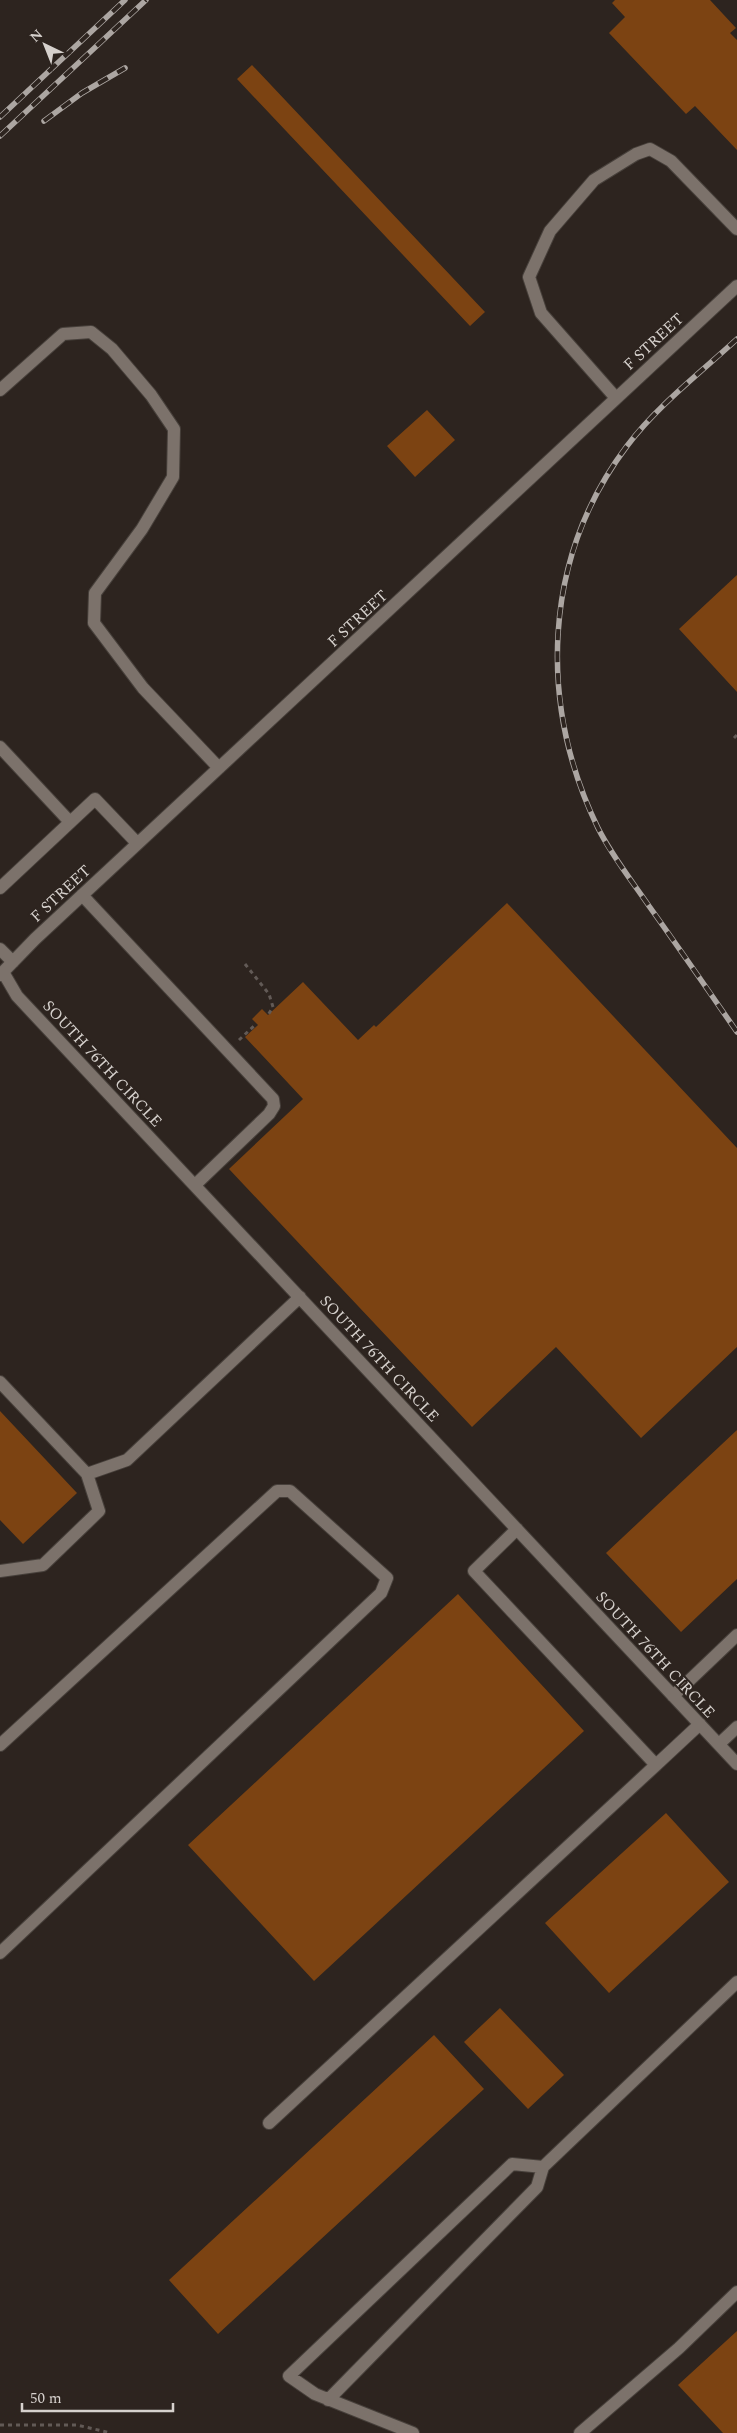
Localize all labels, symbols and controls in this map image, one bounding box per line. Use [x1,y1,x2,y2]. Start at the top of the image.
north arrow [20,20,70,70]
text: N [25,24,48,47]
street label: F STREET [618,307,690,376]
street label: F STREET [322,584,394,653]
street label: F STREET [25,859,97,928]
street label: SOUTH 76TH CIRCLE [37,995,168,1133]
street label: SOUTH 76TH CIRCLE [314,1290,445,1428]
street label: SOUTH 76TH CIRCLE [590,1586,721,1724]
scale bar [22,2380,174,2412]
text: 50 m [30,2387,62,2410]

